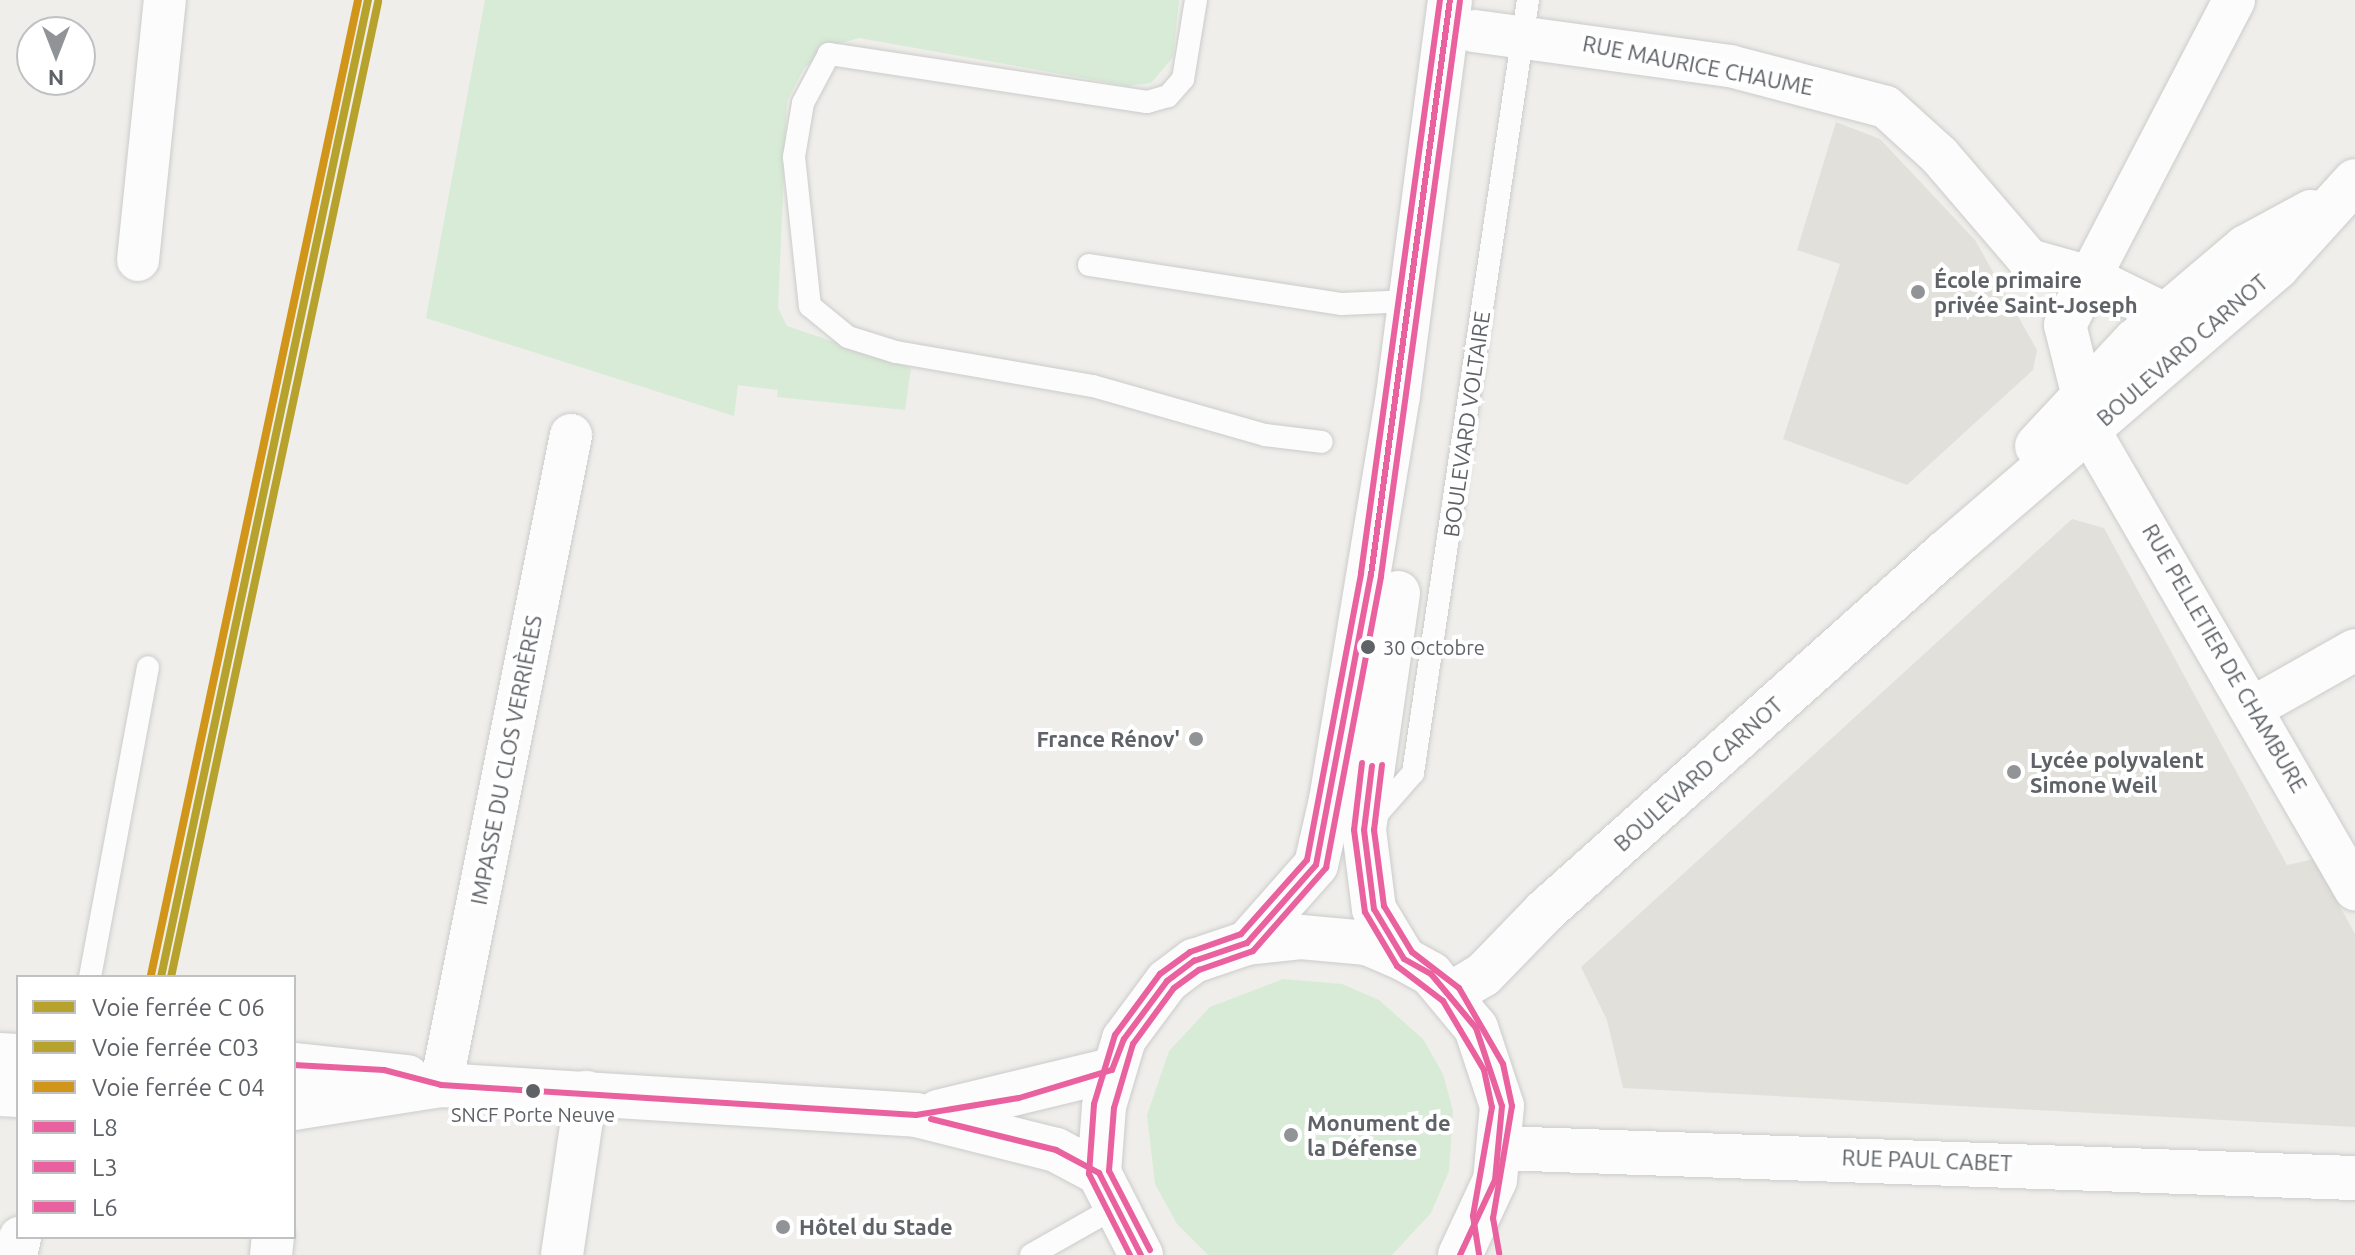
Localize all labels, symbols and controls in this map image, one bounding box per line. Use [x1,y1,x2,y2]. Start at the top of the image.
north arrow [16,16,96,96]
street label: RUE MAURICE CHAUME [1580,30,1816,100]
text: N [48,66,64,91]
place label: École primaire privée Saint-Joseph [1934,266,2138,318]
street label: BOULEVARD CARNOT [2091,269,2273,431]
marker: École primaire privée Saint-Joseph [1909,283,1927,301]
street label: BOULEVARD VOLTAIRE [1437,309,1495,539]
street label: RUE PELLETIER DE CHAMBURE [2137,519,2313,797]
street label: IMPASSE DU CLOS VERRIÈRES [465,613,547,907]
place label: 30 Octobre [1383,635,1485,659]
marker: 30 Octobre [1360,639,1376,655]
street label: BOULEVARD CARNOT [1608,691,1788,857]
place label: France Rénov' [1036,726,1180,752]
marker: France Rénov' [1187,730,1205,748]
place label: Lycée polyvalent Simone Weil [2030,746,2204,798]
marker: Lycée polyvalent Simone Weil [2005,763,2023,781]
legend [16,975,296,1239]
text: Voie ferrée C 06 [92,994,265,1021]
text: Voie ferrée C03 [92,1034,259,1061]
text: Voie ferrée C 04 [92,1074,265,1101]
marker: SNCF Porte Neuve [525,1083,541,1099]
place label: SNCF Porte Neuve [451,1102,615,1126]
place label: Monument de la Défense [1307,1109,1451,1160]
text: L8 [92,1114,118,1141]
marker: Monument de la Défense [1282,1126,1300,1144]
street label: RUE PAUL CABET [1841,1144,2013,1176]
text: L3 [92,1154,118,1181]
text: L6 [92,1194,118,1221]
place label: Hôtel du Stade [799,1214,953,1240]
marker: Hôtel du Stade [774,1218,792,1236]

